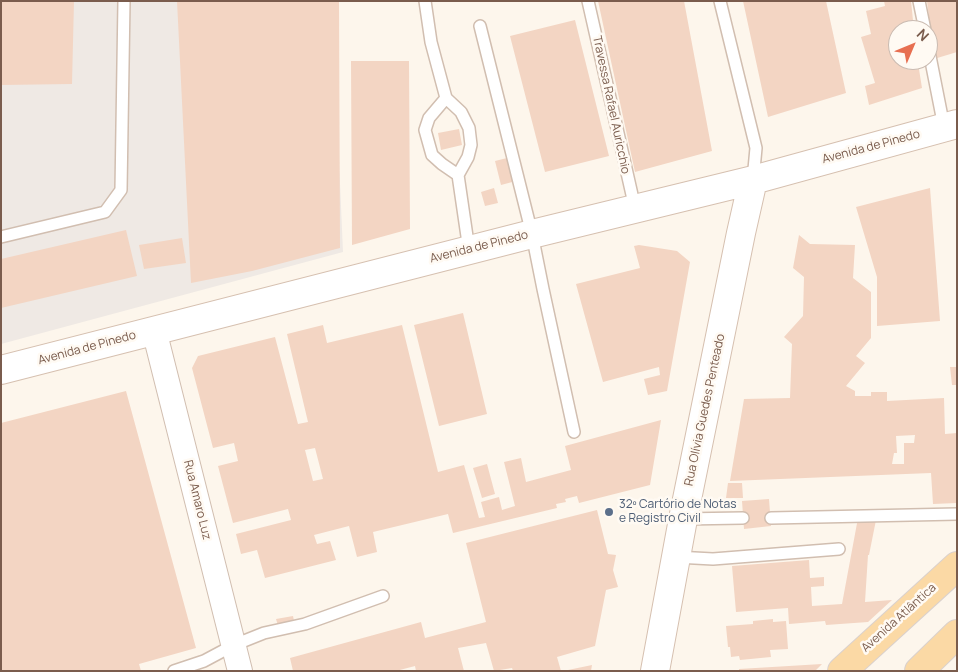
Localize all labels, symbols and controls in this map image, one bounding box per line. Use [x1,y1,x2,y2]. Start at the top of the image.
north arrow [888,20,938,70]
text: N [913,24,934,45]
street label: Travessa Rafael Auricchio [589,35,633,175]
street label: Avenida de Pinedo [820,127,922,167]
street label: Avenida de Pinedo [428,228,530,266]
street label: Avenida de Pinedo [36,328,138,368]
street label: Rua Olívia Guedes Penteado [682,333,728,487]
street label: Rua Amaro Luz [180,459,214,541]
place label: 32º Cartório de Notas e Registro Civil [619,498,736,526]
marker: 32º Cartório de Notas e Registro Civil [603,506,615,518]
street label: Avenida Atlântica [859,581,939,655]

